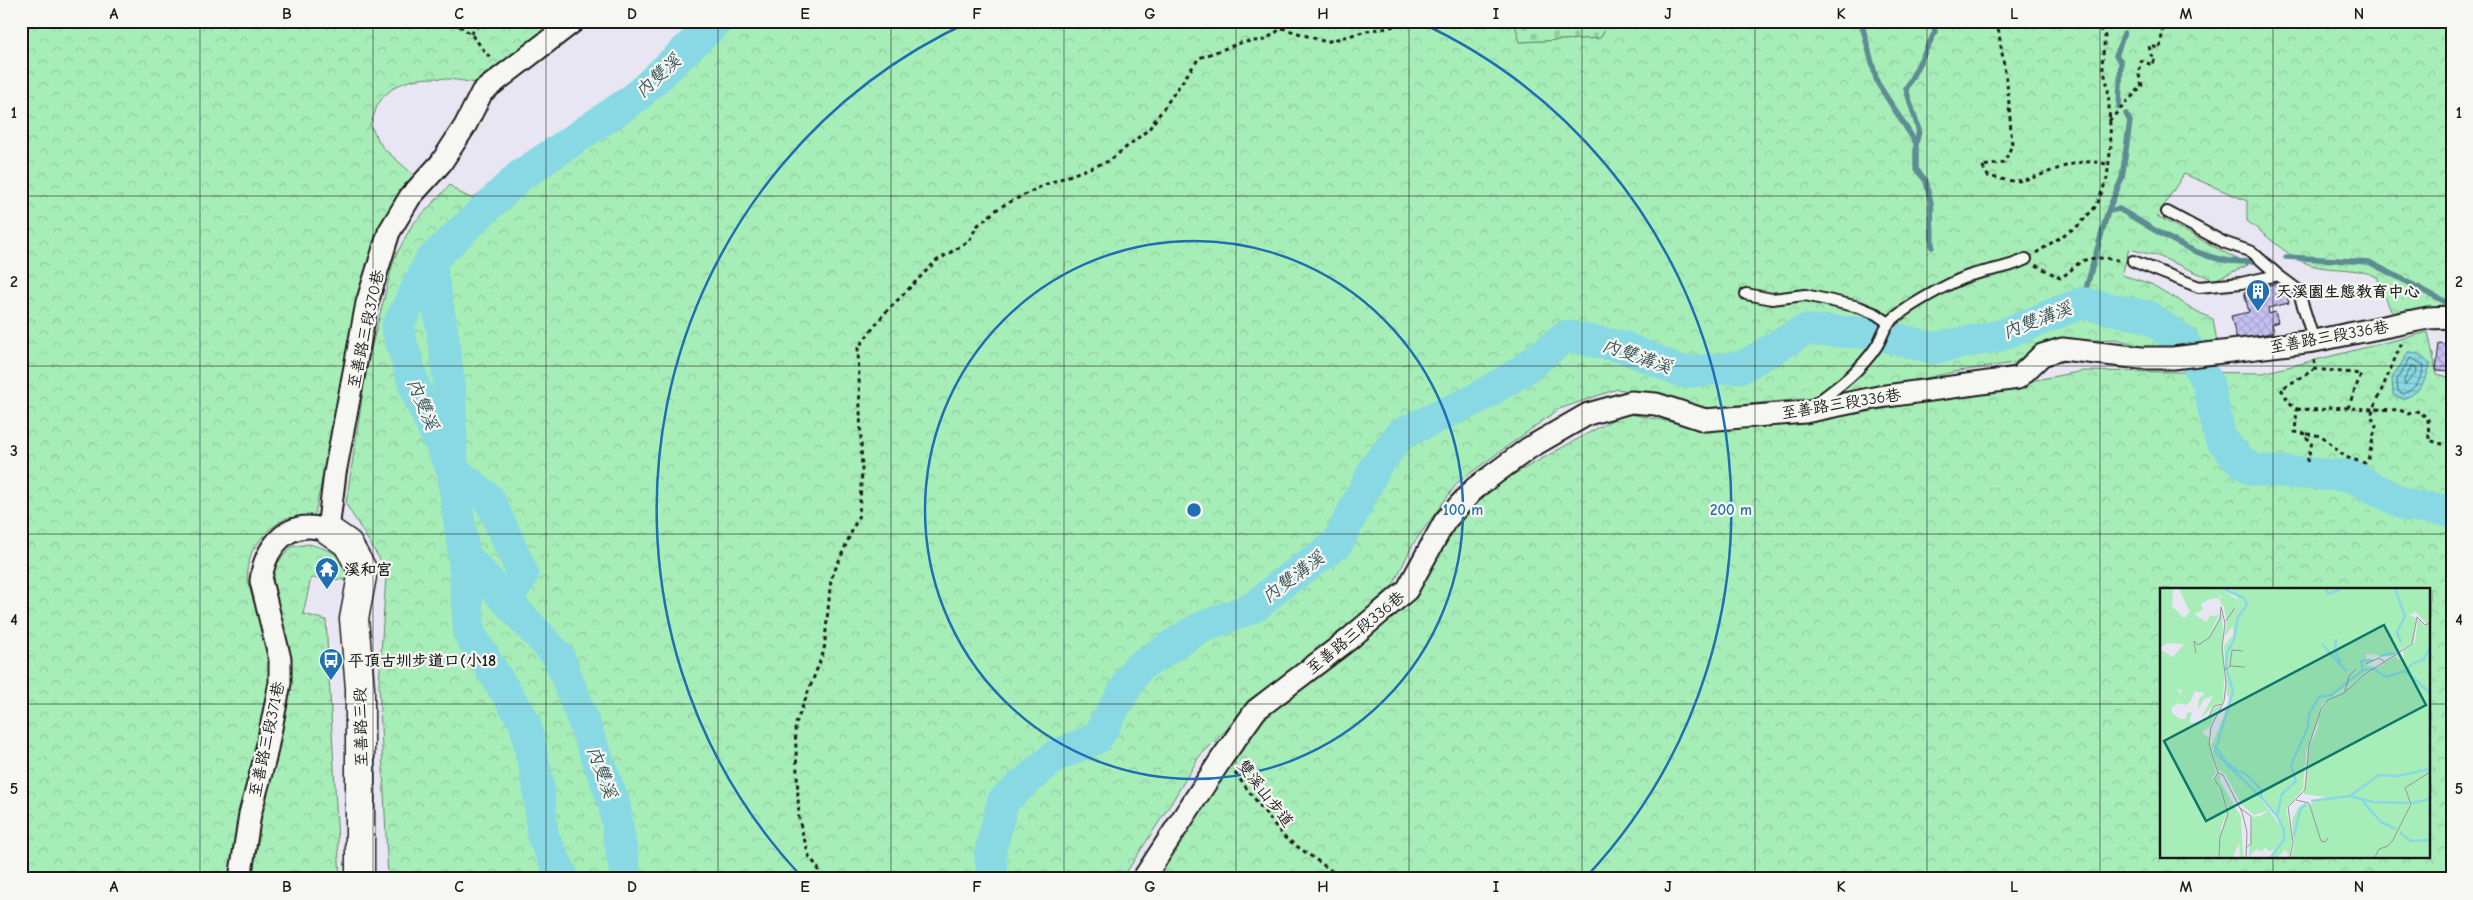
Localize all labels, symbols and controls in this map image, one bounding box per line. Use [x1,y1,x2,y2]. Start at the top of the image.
text: A [110,5,119,23]
text: B [282,5,292,23]
text: C [454,5,464,23]
text: D [627,5,637,23]
text: E [800,5,810,23]
text: F [972,5,982,23]
text: G [1144,5,1156,23]
text: H [1317,5,1329,23]
text: I [1493,5,1499,23]
text: J [1664,5,1672,23]
text: K [1836,5,1846,23]
text: L [2010,5,2018,23]
text: M [2180,5,2193,23]
text: N [2354,5,2364,23]
water label: 內雙溪 [631,50,686,102]
text: 1 [11,104,17,122]
text: 1 [2456,104,2462,122]
street label: 至善路三段370巷 [345,268,387,390]
text: 2 [10,273,18,291]
text: 2 [2455,273,2463,291]
building icon: 天溪園生態教育中心 [2245,278,2271,312]
place label: 天溪園生態教育中心 [2276,283,2420,301]
water label: 內雙溝溪 [2000,297,2075,343]
street label: 至善路三段336巷 [2268,318,2390,356]
water label: 內雙溝溪 [1599,335,1675,378]
water label: 內雙溪 [403,375,443,434]
street label: 至善路三段336巷 [1780,386,1902,422]
text: 3 [10,442,18,460]
text: 3 [2455,442,2463,460]
centre of rings [1185,501,1203,519]
text: 100 m [1443,501,1483,519]
text: 200 m [1710,501,1752,519]
water label: 內雙溝溪 [1258,547,1329,607]
temple icon: 溪和宮 [314,556,340,590]
place label: 溪和宮 [344,561,392,579]
street label: 至善路三段336巷 [1303,588,1408,678]
inset map [2160,588,2430,858]
text: 4 [10,611,18,629]
text: 4 [2455,611,2463,629]
bus stop icon: 平頂古圳步道口(小18 [318,647,344,681]
place label: 平頂古圳步道口(小18 [348,652,496,670]
street label: 至善路三段371巷 [246,680,288,799]
street label: 至善路三段 [351,687,371,767]
water label: 內雙溪 [582,743,621,802]
street label: 雙溪山步道 [1233,757,1297,831]
text: 5 [10,780,18,798]
text: 5 [2455,780,2463,798]
text: A [110,878,119,896]
text: B [282,878,292,896]
text: C [454,878,464,896]
text: D [627,878,637,896]
text: E [800,878,810,896]
text: F [972,878,982,896]
text: G [1144,878,1156,896]
text: H [1317,878,1329,896]
text: I [1493,878,1499,896]
text: J [1664,878,1672,896]
text: K [1836,878,1846,896]
text: L [2010,878,2018,896]
text: M [2180,878,2193,896]
text: N [2354,878,2364,896]

